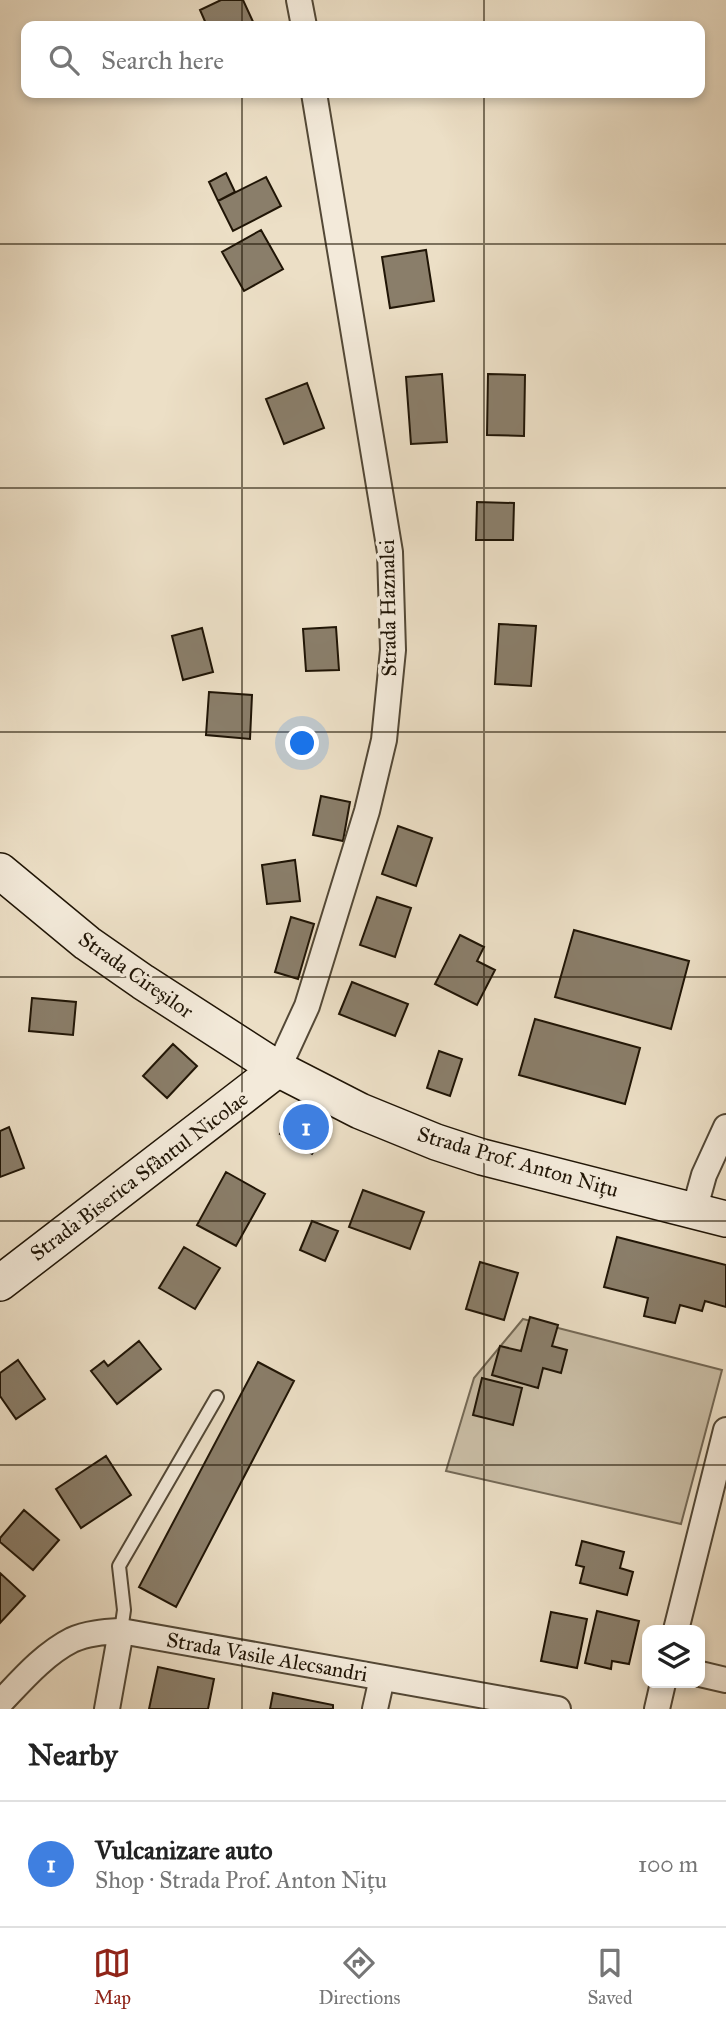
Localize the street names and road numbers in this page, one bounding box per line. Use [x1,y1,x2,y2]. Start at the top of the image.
street label: Strada Haznalei [374,539,402,677]
street label: Strada Cireșilor [74,926,199,1024]
street label: Strada Biserica Sfântul Nicolae [25,1085,253,1267]
street label: Strada Prof. Anton Nițu [414,1121,622,1203]
street label: Strada Vasile Alecsandri [164,1627,370,1688]

